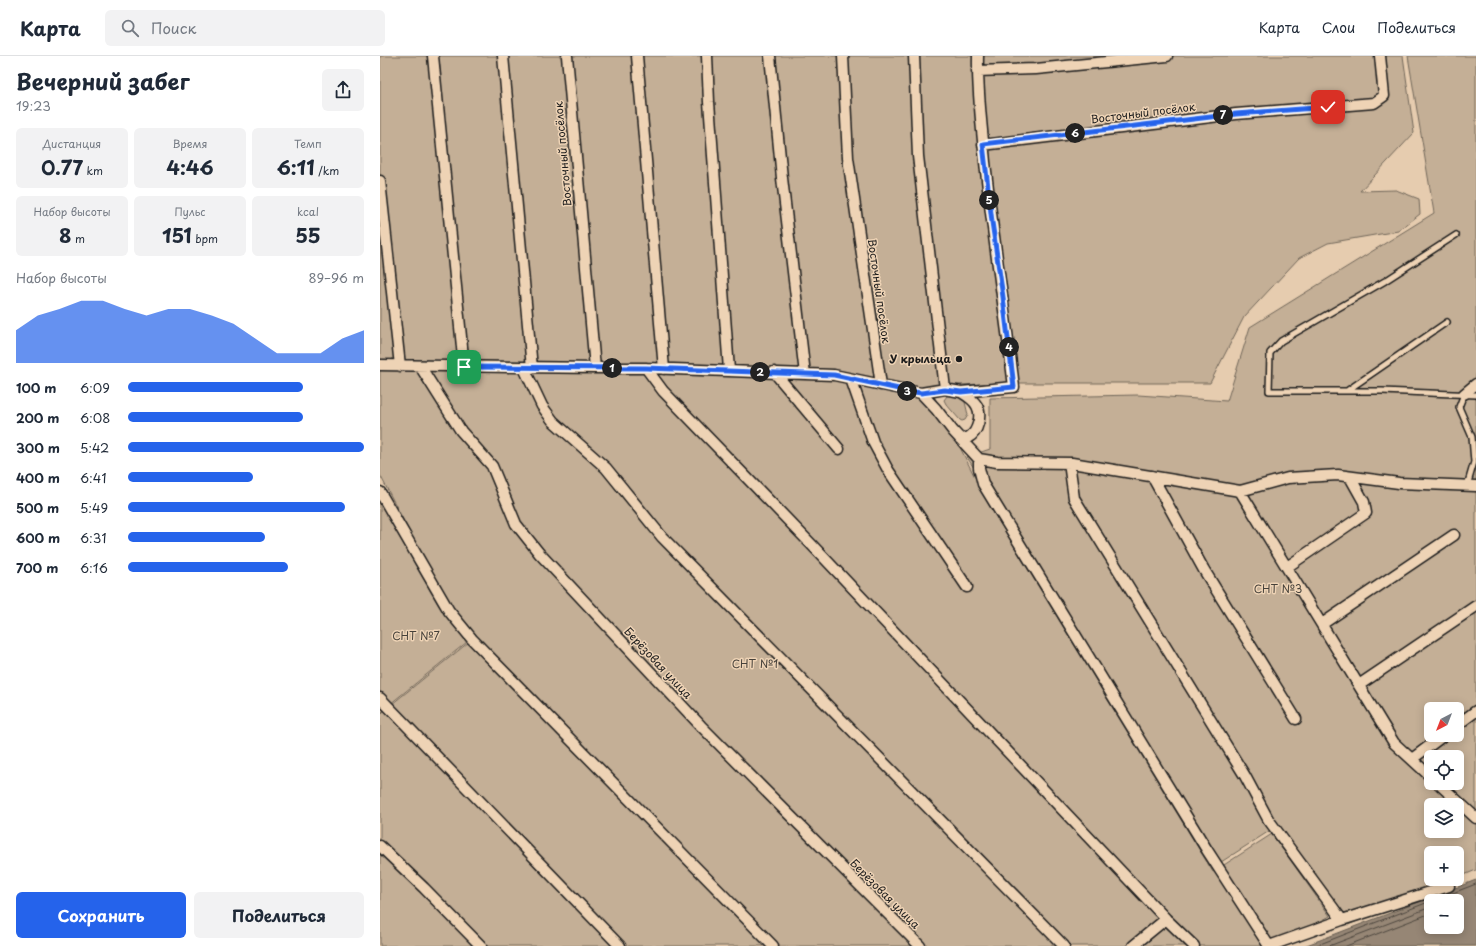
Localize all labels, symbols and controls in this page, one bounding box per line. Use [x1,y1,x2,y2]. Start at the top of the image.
search box [105,10,385,46]
text: Карта [20,14,81,42]
text: Поиск [151,16,196,39]
icon: search [119,17,141,39]
text: Карта [1259,17,1300,38]
text: Слои [1322,17,1355,38]
text: Поделиться [1377,17,1456,38]
text: Вечерний забег [16,64,190,97]
button: share [322,69,364,111]
pin [1311,90,1345,124]
text: 19:23 [16,96,51,115]
icon: check [1317,96,1339,118]
street label: Восточный посёлок [1090,98,1197,127]
street label: Восточный посёлок [549,100,576,207]
pin: 7 [1213,105,1233,125]
text: 7 [1220,106,1226,123]
pin: 6 [1065,123,1085,143]
text: 6 [1071,124,1079,141]
text: Дистанция [43,135,101,152]
text: Время [172,135,208,152]
text: Темп [294,135,322,152]
text: 0.77 [41,152,83,182]
text: 4:46 [166,152,214,182]
text: 6:11 [277,152,315,182]
text: km [83,162,103,179]
text: /km [315,162,339,179]
pin: 5 [979,190,999,210]
text: 5 [985,191,993,208]
text: Набор высоты [34,203,111,220]
text: Пульс [174,203,206,220]
text: kcal [297,203,319,220]
text: 8 [59,220,71,250]
text: 151 [162,220,192,250]
text: 55 [295,220,321,250]
text: m [71,230,85,247]
text: bpm [192,230,218,247]
street label: Восточный посёлок [864,238,895,345]
text: Набор высоты [16,268,107,287]
text: 89–96 m [308,268,364,287]
pin: 4 [999,337,1019,357]
text: 4 [1005,338,1013,355]
pin [447,350,481,384]
place label: У крыльца [889,350,951,367]
marker: У крыльца [954,354,964,364]
icon: arrive [453,356,475,378]
pin: 1 [602,358,622,378]
text: 1 [609,359,615,376]
pin: 2 [750,362,770,382]
text: 2 [756,363,764,380]
text: 100 m [16,378,57,397]
text: 6:09 [80,378,110,397]
pin: 3 [897,381,917,401]
text: 3 [903,382,911,399]
text: 200 m [16,408,60,427]
text: 6:08 [80,408,110,427]
text: 300 m [16,438,60,457]
text: 5:42 [80,438,109,457]
text: 400 m [16,468,60,487]
text: 6:41 [80,468,106,487]
text: 500 m [16,498,59,517]
text: 5:49 [80,498,108,517]
text: 600 m [16,528,60,547]
text: 6:31 [80,528,106,547]
text: 700 m [16,558,58,577]
text: 6:16 [80,558,108,577]
park label: СНТ №3 [1254,580,1302,597]
street label: Берёзовая улица [621,623,696,702]
park label: СНТ №7 [392,627,440,644]
park label: СНТ №1 [732,655,778,672]
north arrow [1424,702,1464,742]
map controls [1424,702,1464,934]
button: locate [1424,750,1464,790]
button: layers [1424,798,1464,838]
button: + [1424,846,1464,886]
street label: Берёзовая улица [847,855,924,932]
button: Сохранить [16,892,186,938]
button: Поделиться [194,892,364,938]
button: − [1424,894,1464,934]

